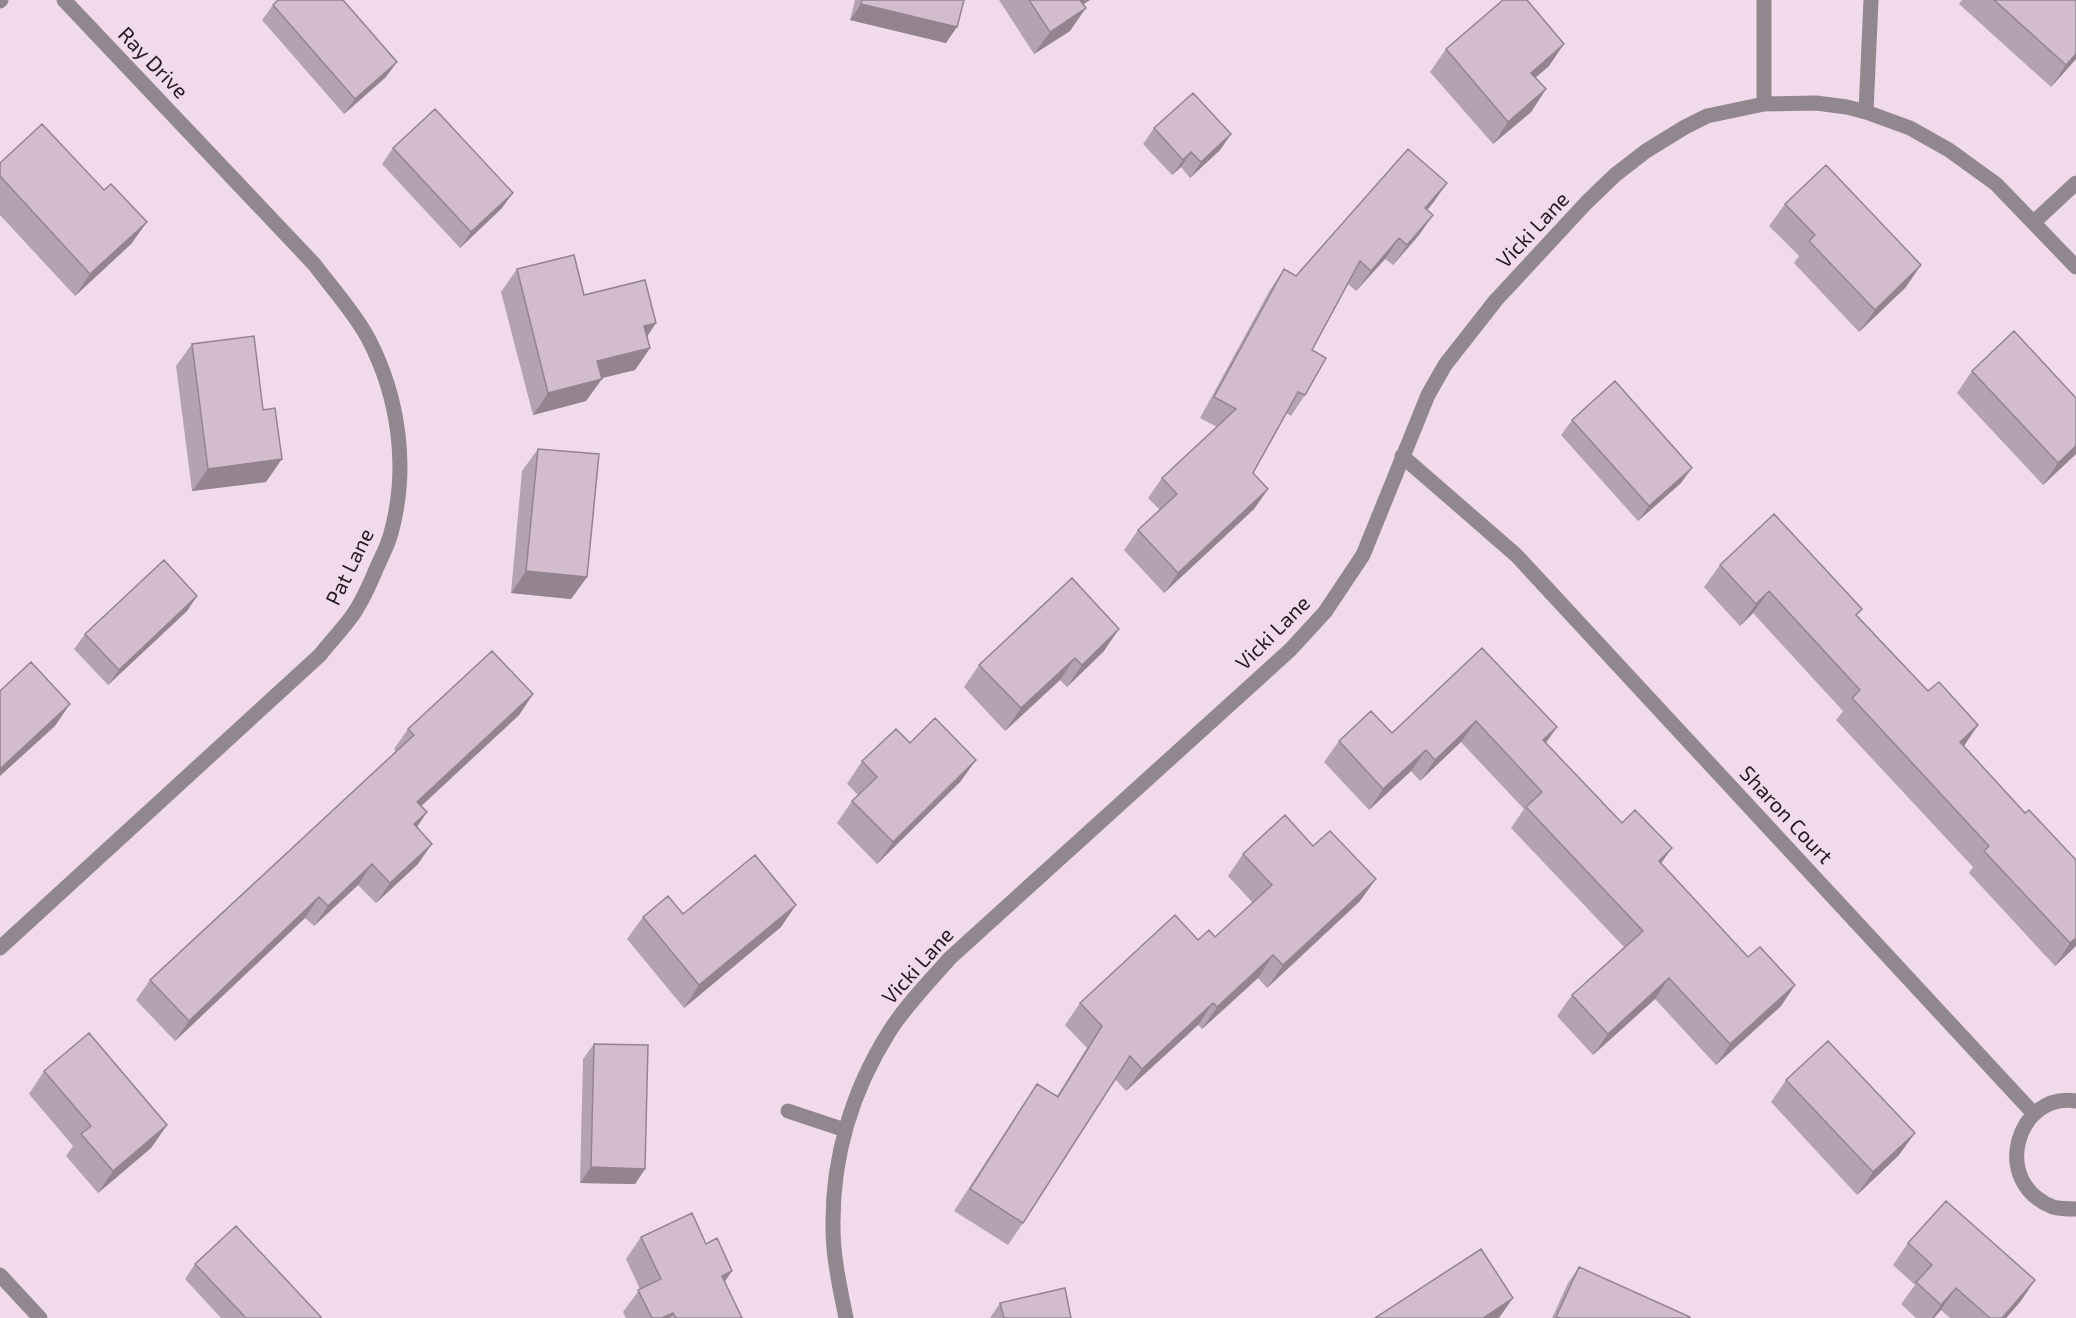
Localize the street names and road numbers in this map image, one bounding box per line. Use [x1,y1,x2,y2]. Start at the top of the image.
street label: Ray Drive [114,21,194,103]
street label: Vicki Lane [1490,186,1573,272]
street label: Pat Lane [319,524,378,609]
street label: Vicki Lane [1230,590,1314,674]
street label: Sharon Court [1735,760,1839,868]
street label: Vicki Lane [876,921,958,1009]

